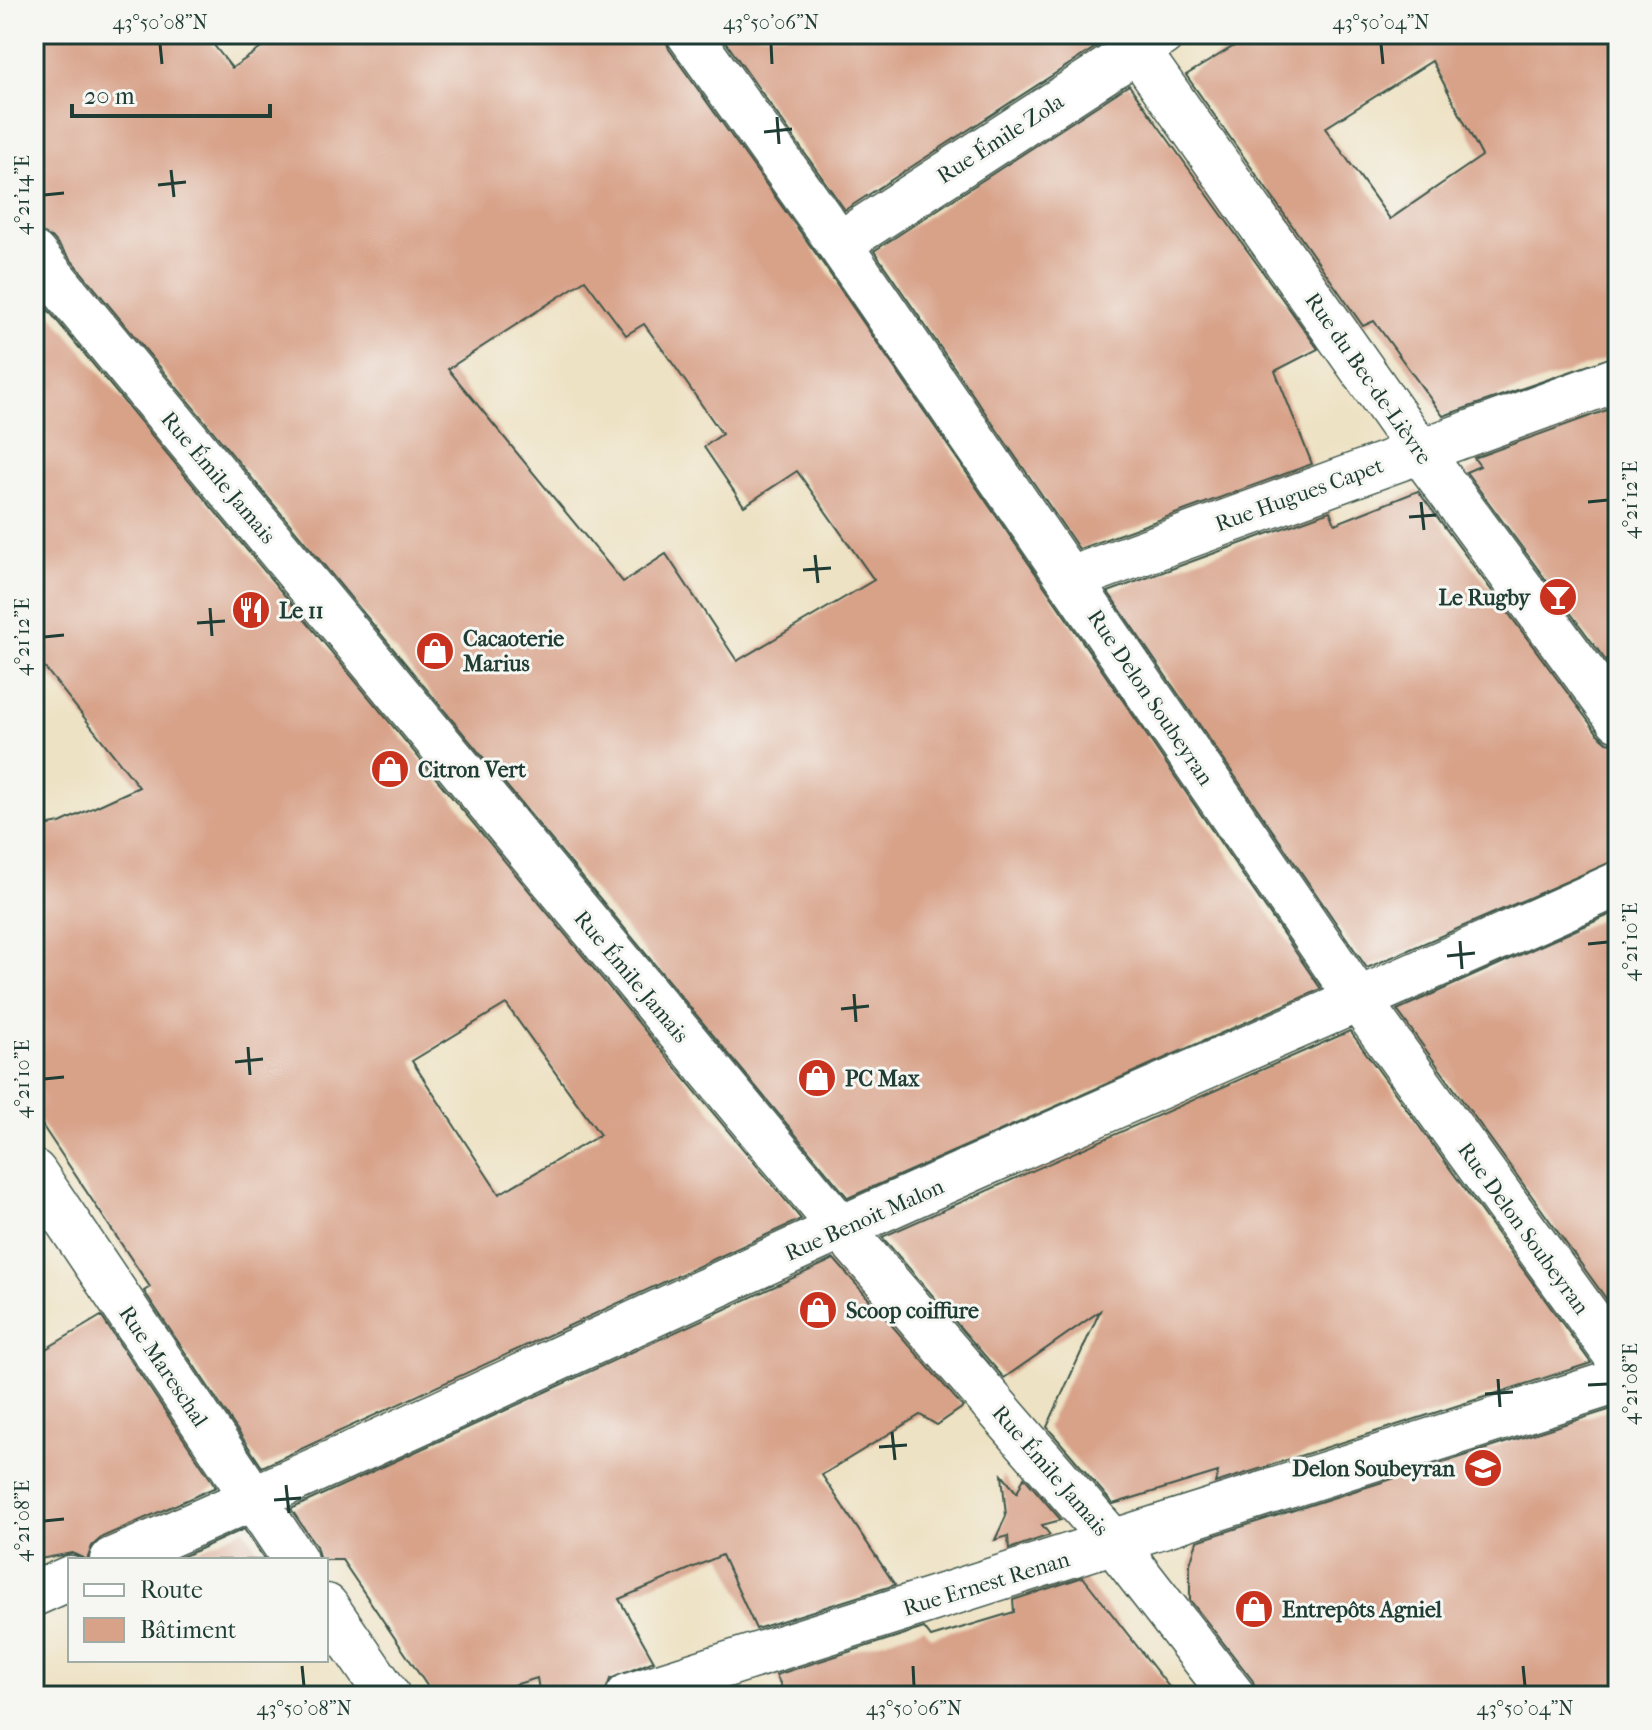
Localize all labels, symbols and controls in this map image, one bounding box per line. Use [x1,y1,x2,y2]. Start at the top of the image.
text: 43°50'08"N [112,11,208,34]
text: 43°50'06"N [723,11,819,34]
text: 43°50'04"N [1333,11,1429,34]
scale bar [72,68,270,118]
text: 20 m [84,82,135,110]
street label: Rue Émile Zola [932,87,1069,189]
text: 4°21'14"E [11,155,34,235]
street label: Rue du Bec-de-Lièvre [1299,288,1437,469]
street label: Rue Émile Jamais [155,406,282,549]
street label: Rue Hugues Capet [1212,452,1387,537]
text: 4°21'12"E [1619,461,1642,539]
bar icon: Le Rugby [1537,576,1579,618]
place label: Le Rugby [1439,585,1531,611]
restaurant icon: Le 11 [230,589,272,631]
text: 4°21'12"E [11,598,34,676]
place label: Le 11 [279,598,324,624]
street label: Rue Delon Soubeyran [1082,605,1219,791]
place label: Cacaoterie Marius [462,626,564,677]
shop icon: Cacaoterie Marius [414,630,456,672]
shop icon: Citron Vert [369,748,411,790]
place label: Citron Vert [418,757,527,783]
text: 4°21'10"E [1619,903,1642,981]
street label: Rue Émile Jamais [568,905,695,1048]
text: 4°21'10"E [11,1040,34,1118]
shop icon: PC Max [796,1057,838,1099]
place label: PC Max [845,1066,920,1092]
street label: Rue Delon Soubeyran [1452,1137,1594,1320]
street label: Rue Benoit Malon [781,1173,948,1267]
shop icon: Scoop coiffure [797,1289,839,1331]
place label: Scoop coiffure [846,1298,979,1324]
street label: Rue Mareschal [113,1301,213,1432]
text: 4°21'08"E [1619,1343,1642,1425]
street label: Rue Émile Jamais [987,1399,1115,1541]
school or university icon: Delon Soubeyran [1462,1447,1504,1489]
place label: Delon Soubeyran [1292,1456,1455,1482]
text: 4°21'08"E [11,1480,34,1562]
street label: Rue Ernest Renan [900,1546,1073,1622]
legend [68,1558,328,1662]
text: Route [140,1576,203,1604]
shop icon: Entrepôts Agniel [1233,1588,1275,1630]
place label: Entrepôts Agniel [1282,1597,1443,1623]
text: Bâtiment [140,1616,237,1644]
text: 43°50'08"N [256,1697,352,1720]
text: 43°50'06"N [866,1697,962,1720]
text: 43°50'04"N [1477,1697,1573,1720]

